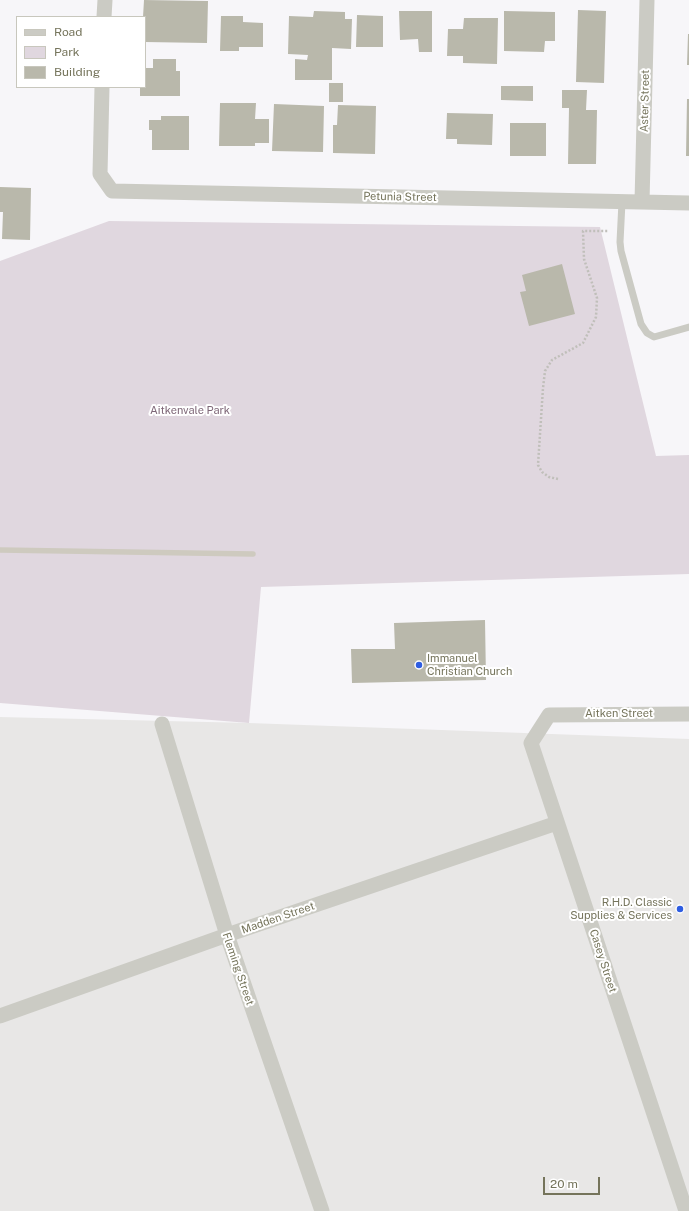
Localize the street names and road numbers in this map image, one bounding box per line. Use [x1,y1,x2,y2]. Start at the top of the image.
street label: Aster Street [638,70,652,132]
street label: Petunia Street [363,190,437,204]
street label: Aitken Street [585,707,653,721]
street label: Madden Street [240,899,316,937]
street label: Casey Street [587,928,619,994]
street label: Fleming Street [219,931,257,1007]

